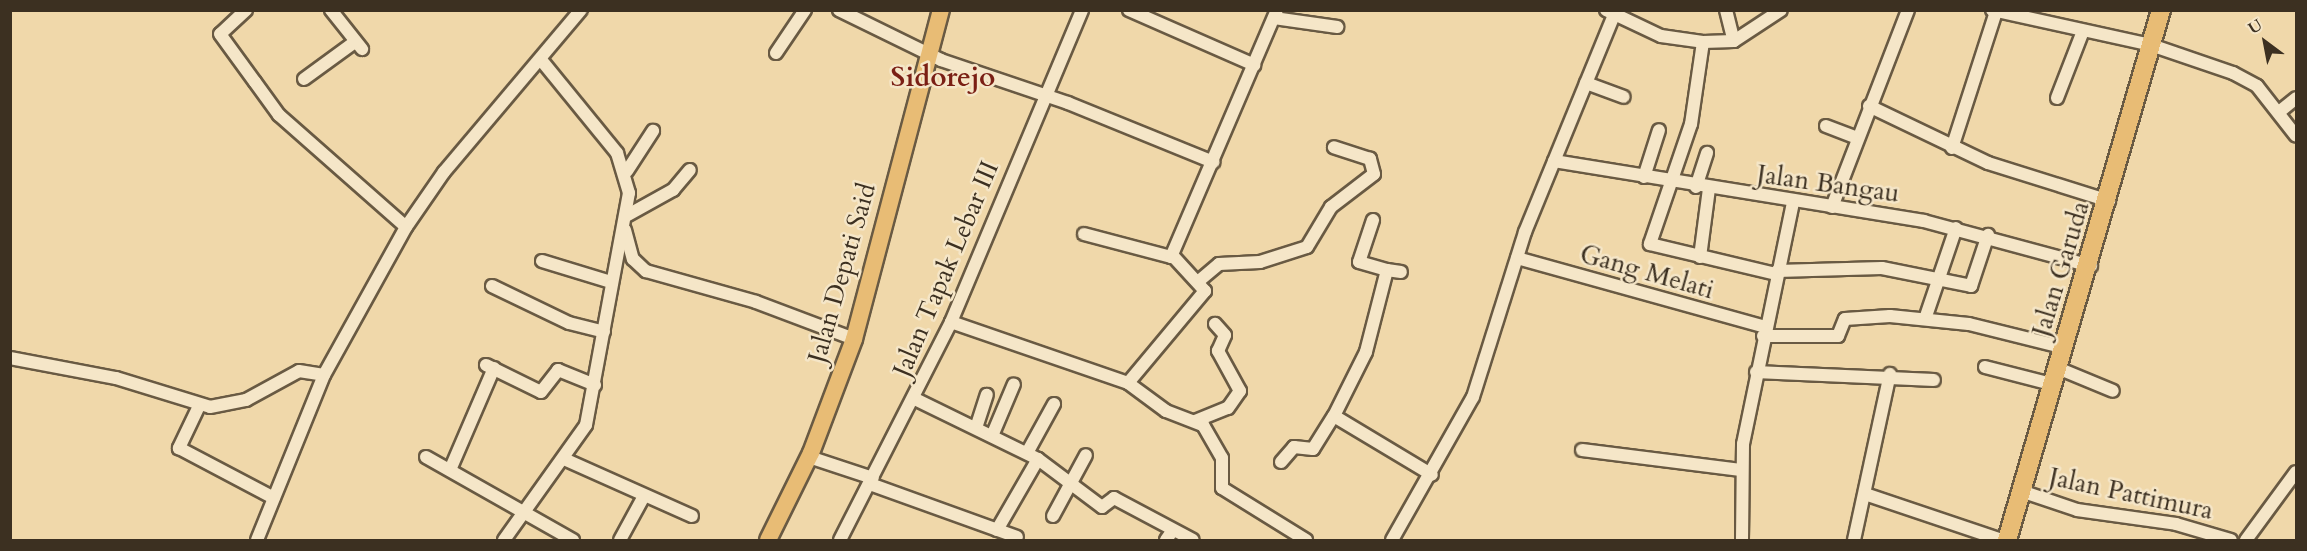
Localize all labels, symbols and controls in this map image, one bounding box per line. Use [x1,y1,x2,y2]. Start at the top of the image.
north arrow [2235,12,2295,72]
text: U [2244,14,2267,40]
district label: Sidorejo [891,60,995,94]
street label: Jalan Tapak Lebar III [886,156,1006,382]
street label: Jalan Bangau [1755,159,1901,209]
street label: Jalan Depati Said [801,180,883,366]
street label: Jalan Garuda [2026,197,2096,341]
street label: Gang Melati [1576,238,1718,306]
street label: Jalan Pattimura [2046,461,2216,527]

